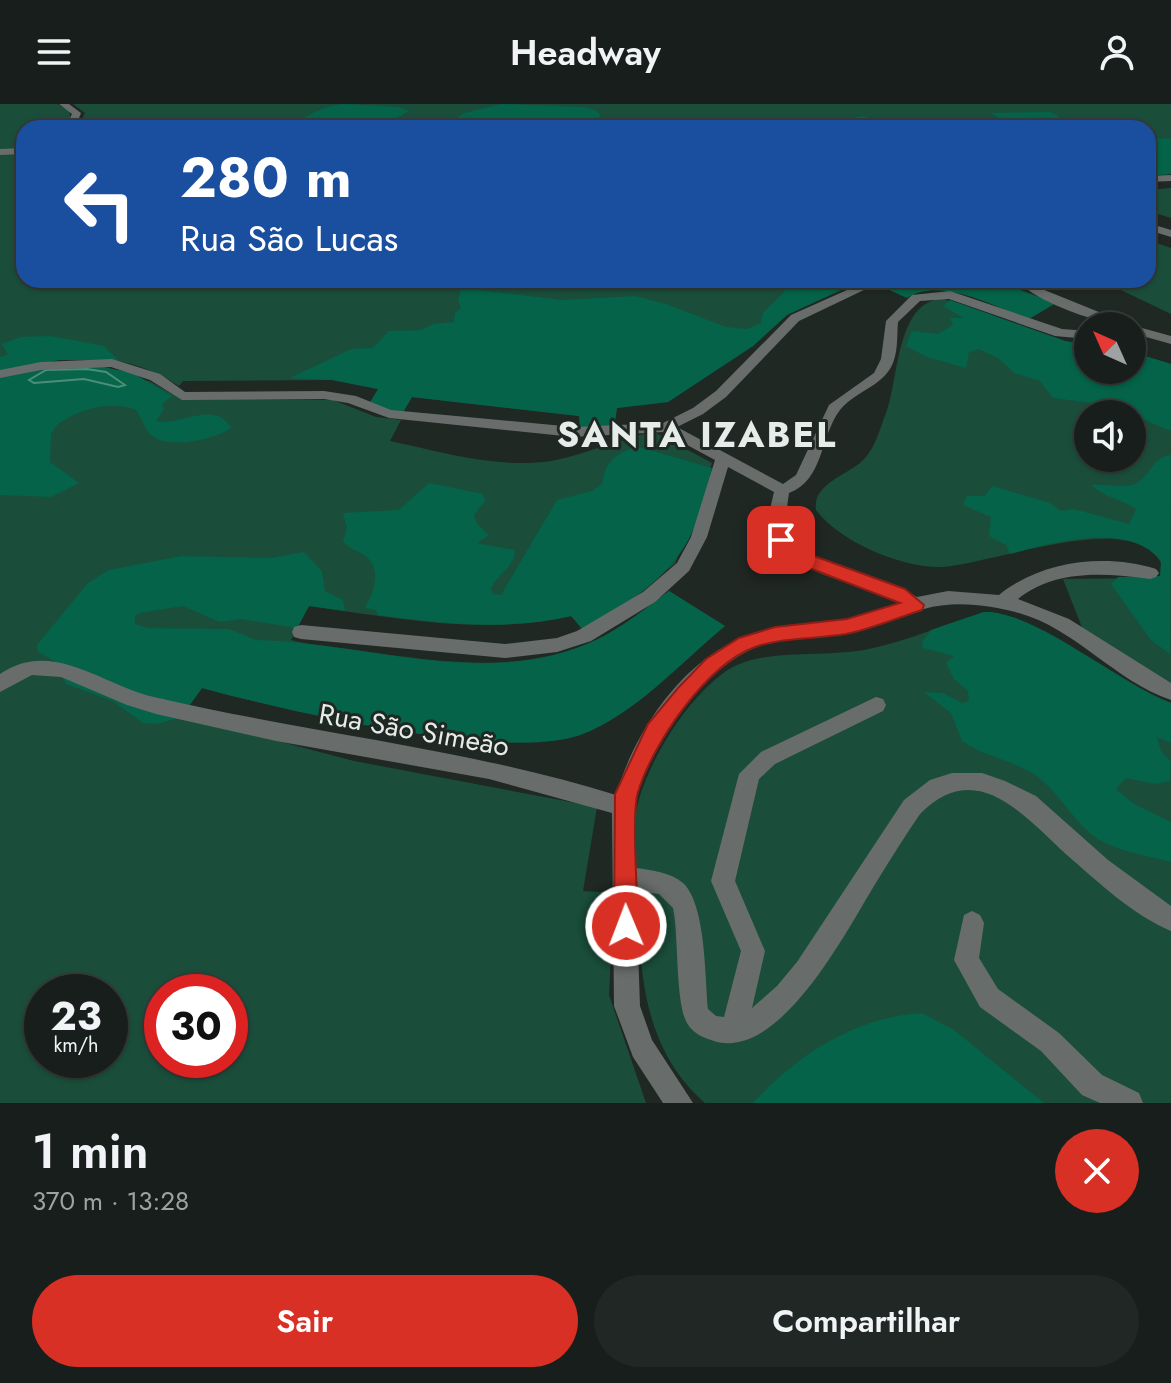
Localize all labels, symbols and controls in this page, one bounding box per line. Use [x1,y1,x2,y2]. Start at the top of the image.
text: Headway [510,26,661,78]
icon: menu [32,30,76,74]
icon: person [1095,30,1139,74]
text: 280 m [180,137,352,218]
icon: left [48,152,152,256]
text: Rua São Lucas [180,212,398,264]
north arrow [1074,312,1146,384]
map controls [1074,312,1146,472]
button: sound [1074,400,1146,472]
district label: SANTA IZABEL [557,408,837,460]
pin [747,506,815,574]
icon: arrive [759,518,803,562]
street label: Rua São Simeão [316,693,512,767]
position arrow [584,884,668,968]
speed limit sign: 30 [144,974,248,1078]
text: 23 [50,987,102,1045]
text: km/h [53,1031,99,1060]
text: 1 min [32,1117,149,1186]
button: close [1055,1129,1139,1213]
text: 370 m · 13:28 [32,1182,189,1220]
button: Sair [32,1275,578,1367]
button: Compartilhar [594,1275,1139,1367]

